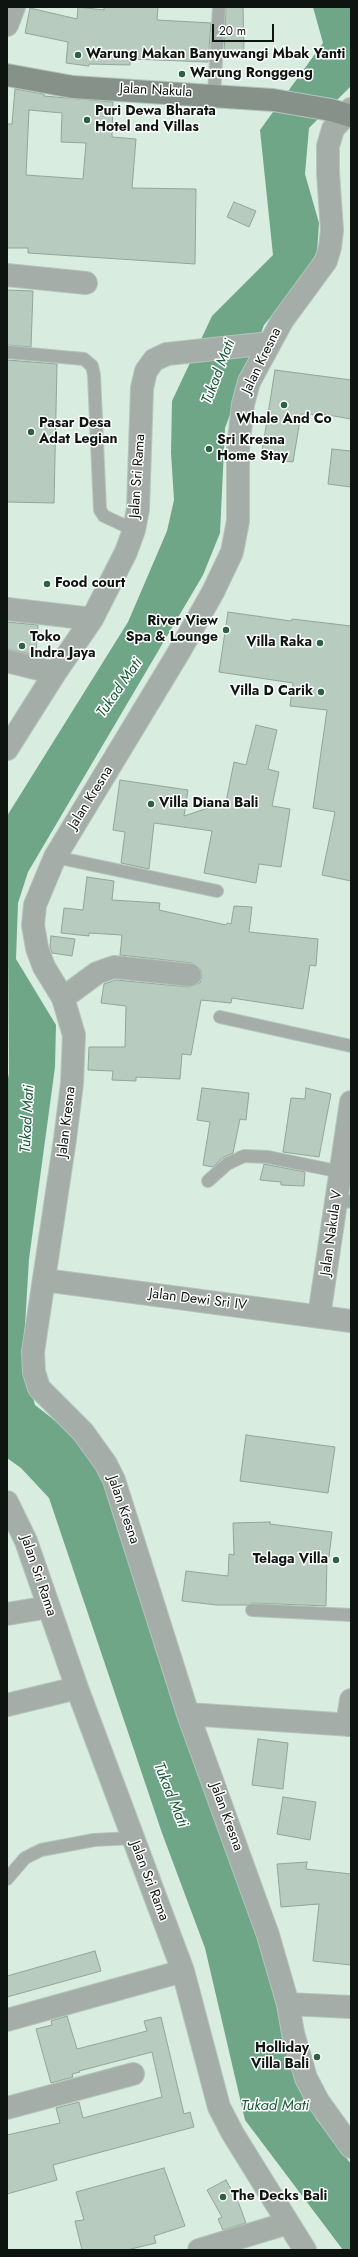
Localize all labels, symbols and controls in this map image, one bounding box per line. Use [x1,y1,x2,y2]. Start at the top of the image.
scale bar [214,16,276,42]
text: 20 m [219,22,246,40]
place label: Warung Makan Banyuwangi Mbak Yanti [86,47,345,63]
marker: Warung Makan Banyuwangi Mbak Yanti [73,50,83,60]
place label: Warung Ronggeng [190,66,313,82]
marker: Warung Ronggeng [177,69,187,79]
street label: Jalan Nakula [119,81,193,101]
place label: Puri Dewa Bharata Hotel and Villas [95,104,216,136]
marker: Puri Dewa Bharata Hotel and Villas [82,115,92,125]
street label: Jalan Kresna [239,325,285,397]
water label: Tukad Mati [198,337,240,407]
marker: Whale And Co [279,400,289,410]
place label: Whale And Co [236,412,332,428]
place label: Pasar Desa Adat Legian [39,416,118,448]
marker: Pasar Desa Adat Legian [26,427,36,437]
street label: Jalan Sri Rama [127,433,149,519]
place label: Sri Kresna Home Stay [217,433,288,466]
marker: Sri Kresna Home Stay [204,444,214,454]
place label: Food court [55,576,125,592]
marker: Food court [42,579,52,589]
place label: River View Spa & Lounge [126,614,218,646]
marker: River View Spa & Lounge [221,625,231,635]
place label: Toko Indra Jaya [30,630,96,662]
place label: Villa Raka [246,635,312,651]
marker: Villa Raka [315,638,325,648]
marker: Toko Indra Jaya [17,641,27,651]
water label: Tukad Mati [93,655,147,721]
place label: Villa D Carik [230,684,313,700]
marker: Villa D Carik [316,687,326,697]
street label: Jalan Kresna [65,763,117,833]
place label: Villa Diana Bali [159,796,258,812]
marker: Villa Diana Bali [146,799,156,809]
water label: Tukad Mati [17,1085,39,1153]
street label: Jalan Kresna [54,1086,80,1158]
street label: Jalan Nakula V [318,1189,346,1277]
street label: Jalan Dewi Sri IV [148,1286,248,1314]
street label: Jalan Kresna [103,1474,143,1546]
street label: Jalan Sri Rama [16,1533,60,1619]
place label: Telaga Villa [253,1552,328,1568]
marker: Telaga Villa [331,1555,341,1565]
water label: Tukad Mati [149,1760,191,1830]
street label: Jalan Kresna [206,1781,246,1853]
street label: Jalan Sri Rama [126,1839,172,1923]
place label: Holliday Villa Bali [251,2041,309,2074]
marker: Holliday Villa Bali [312,2052,322,2062]
water label: Tukad Mati [241,2097,309,2115]
place label: The Decks Bali [231,2189,327,2205]
marker: The Decks Bali [218,2192,228,2202]

